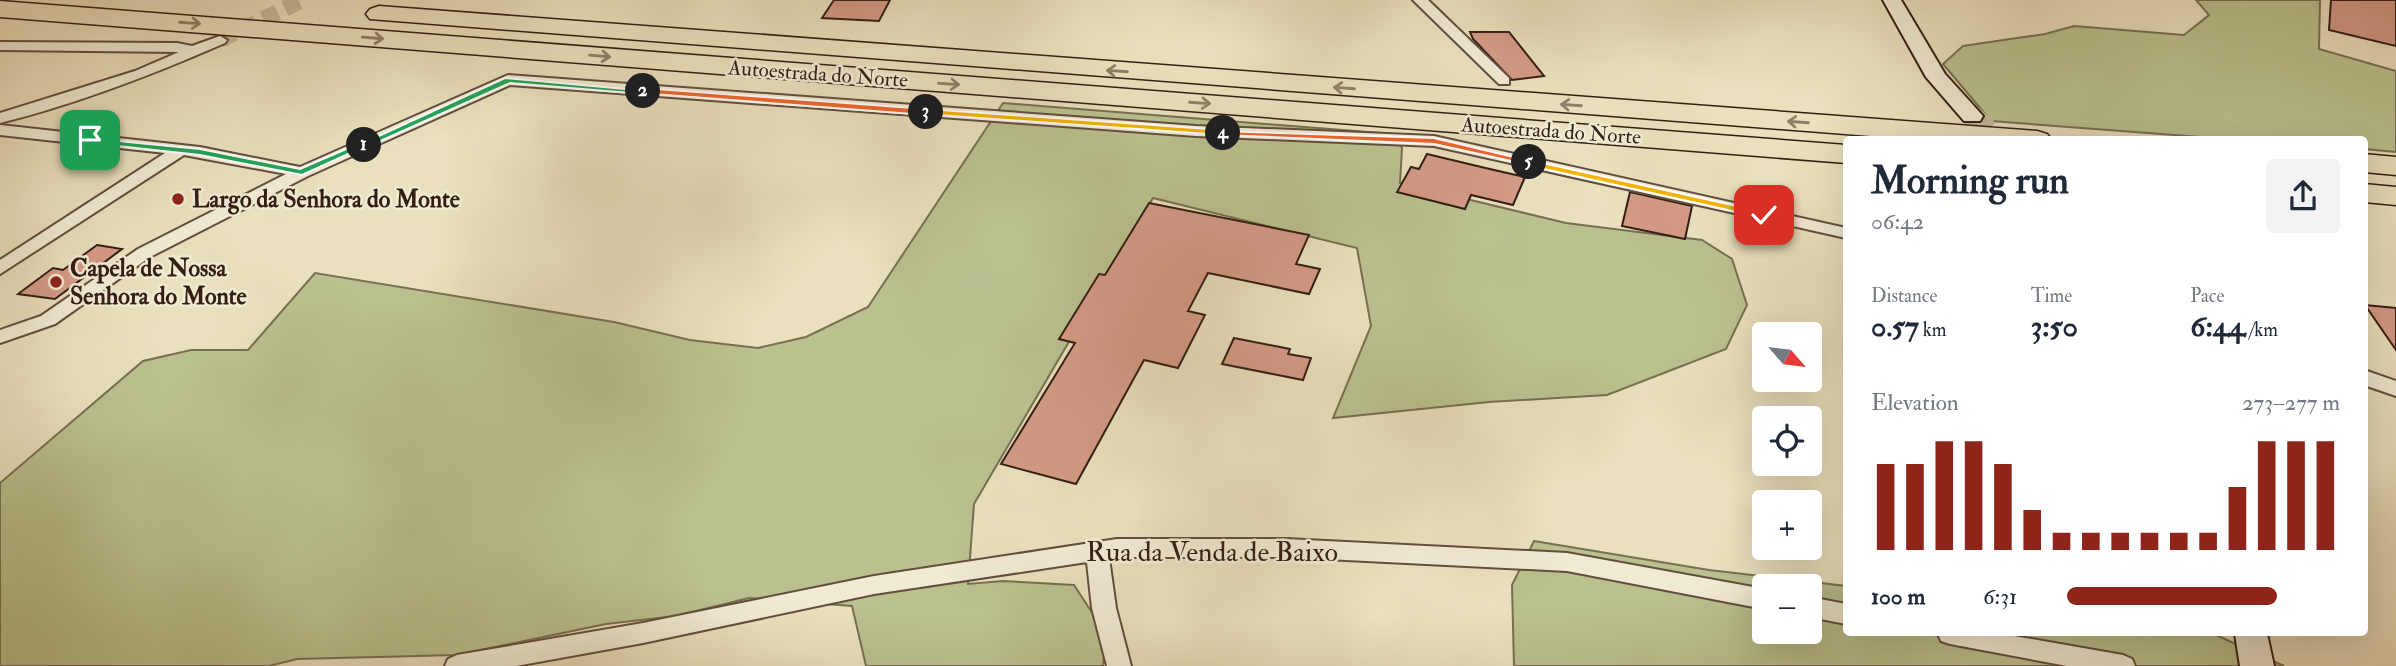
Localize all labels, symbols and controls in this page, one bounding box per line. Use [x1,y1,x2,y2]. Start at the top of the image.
one-way arrow [178,17,201,30]
one-way arrow [361,32,384,45]
one-way arrow [588,50,611,63]
street label: Autoestrada do Norte [726,54,909,94]
one-way arrow [1106,64,1129,77]
pin: 2 [626,74,660,108]
text: 2 [638,78,647,102]
one-way arrow [937,78,960,91]
one-way arrow [1333,81,1356,94]
pin: 3 [908,94,944,130]
one-way arrow [1188,97,1211,110]
one-way arrow [1560,98,1583,111]
text: 3 [922,99,929,123]
pin [60,110,120,170]
street label: Autoestrada do Norte [1459,111,1642,151]
one-way arrow [1787,115,1809,128]
pin: 4 [1206,116,1240,150]
text: 4 [1217,120,1228,144]
icon: arrive [71,121,109,159]
pin: 1 [346,128,382,162]
text: 1 [360,132,367,156]
pin: 5 [1512,144,1546,180]
text: 5 [1524,149,1533,173]
text: Morning run [1871,157,2069,205]
button: share [2266,159,2340,233]
place label: Largo da Senhora do Monte [192,184,460,215]
pin [1734,185,1794,245]
marker: Largo da Senhora do Monte [170,191,186,207]
icon: check [1745,196,1783,234]
text: 06:42 [1871,207,1924,236]
place label: Capela de Nossa Senhora do Monte [70,253,247,312]
marker: Capela de Nossa Senhora do Monte [48,274,64,290]
text: Distance [1871,284,1937,308]
text: Time [2031,284,2072,308]
text: Pace [2190,284,2224,308]
text: 0.57 [1871,308,1919,345]
text: 3:50 [2031,308,2078,345]
text: 6:44 [2190,308,2245,345]
text: km [1919,318,1946,342]
text: /km [2245,318,2278,342]
north arrow [1752,322,1822,392]
map controls [1752,322,1822,644]
text: Elevation [1871,388,1959,417]
text: 273–277 m [2242,388,2340,417]
button: locate [1752,406,1822,476]
button: + [1752,490,1822,560]
street label: Rua da Venda de Baixo [1086,535,1338,570]
button: − [1752,574,1822,644]
text: 100 m [1871,582,1925,611]
text: 6:31 [1983,582,2017,611]

